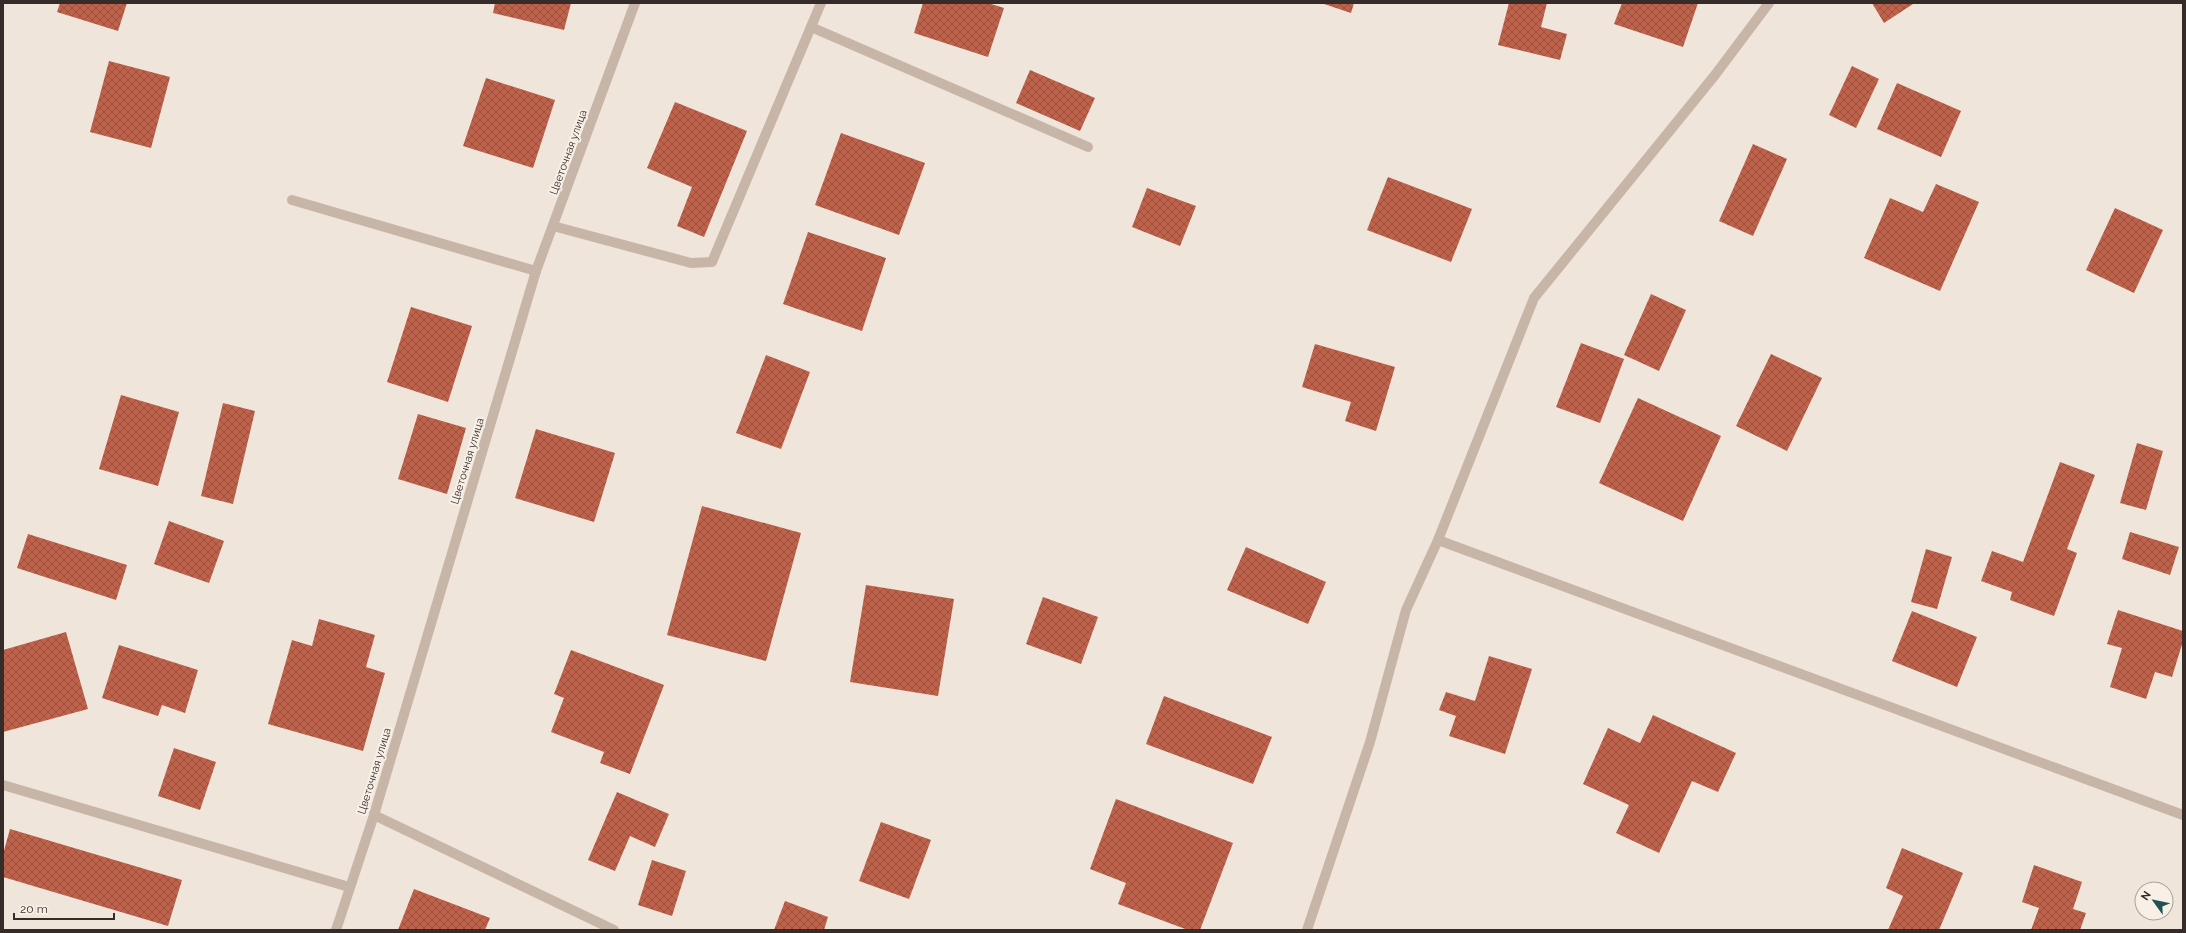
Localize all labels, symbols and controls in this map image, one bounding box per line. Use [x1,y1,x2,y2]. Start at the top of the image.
street label: Цветочная улица [547,108,590,196]
street label: Цветочная улица [448,416,487,506]
street label: Цветочная улица [355,726,394,816]
north arrow [2134,881,2174,921]
text: N [2138,889,2154,903]
scale bar [14,895,114,921]
text: 20 m [20,902,48,916]

